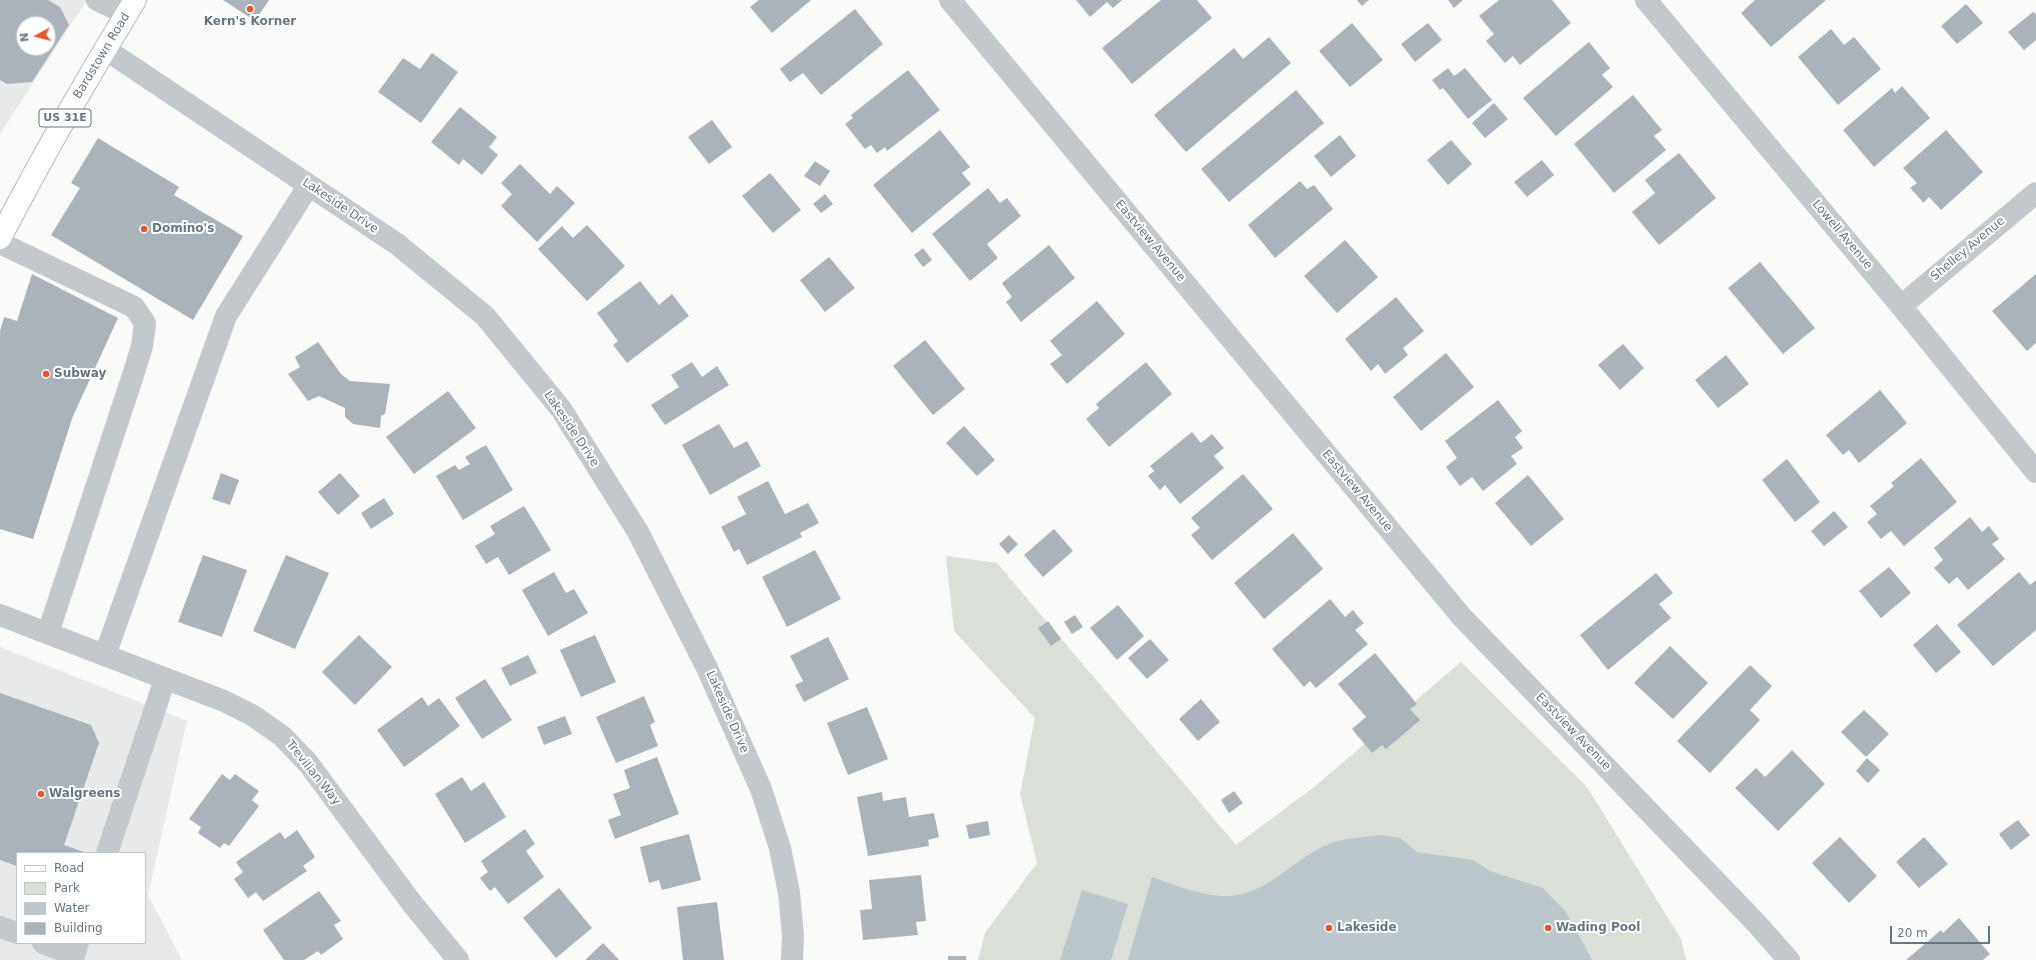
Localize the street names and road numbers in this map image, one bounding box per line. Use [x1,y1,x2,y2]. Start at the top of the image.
street label: Bardstown Road [71,10,133,102]
road number: US 31E [39,109,91,127]
street label: Lakeside Drive [299,175,381,237]
street label: Eastview Avenue [1112,197,1188,285]
street label: Lowell Avenue [1809,197,1875,273]
street label: Shelley Avenue [1928,214,2008,284]
street label: Lakeside Drive [540,388,602,470]
street label: Eastview Avenue [1319,447,1395,535]
street label: Lakeside Drive [702,669,752,755]
street label: Eastview Avenue [1532,690,1614,774]
street label: Trevilian Way [283,738,343,808]

